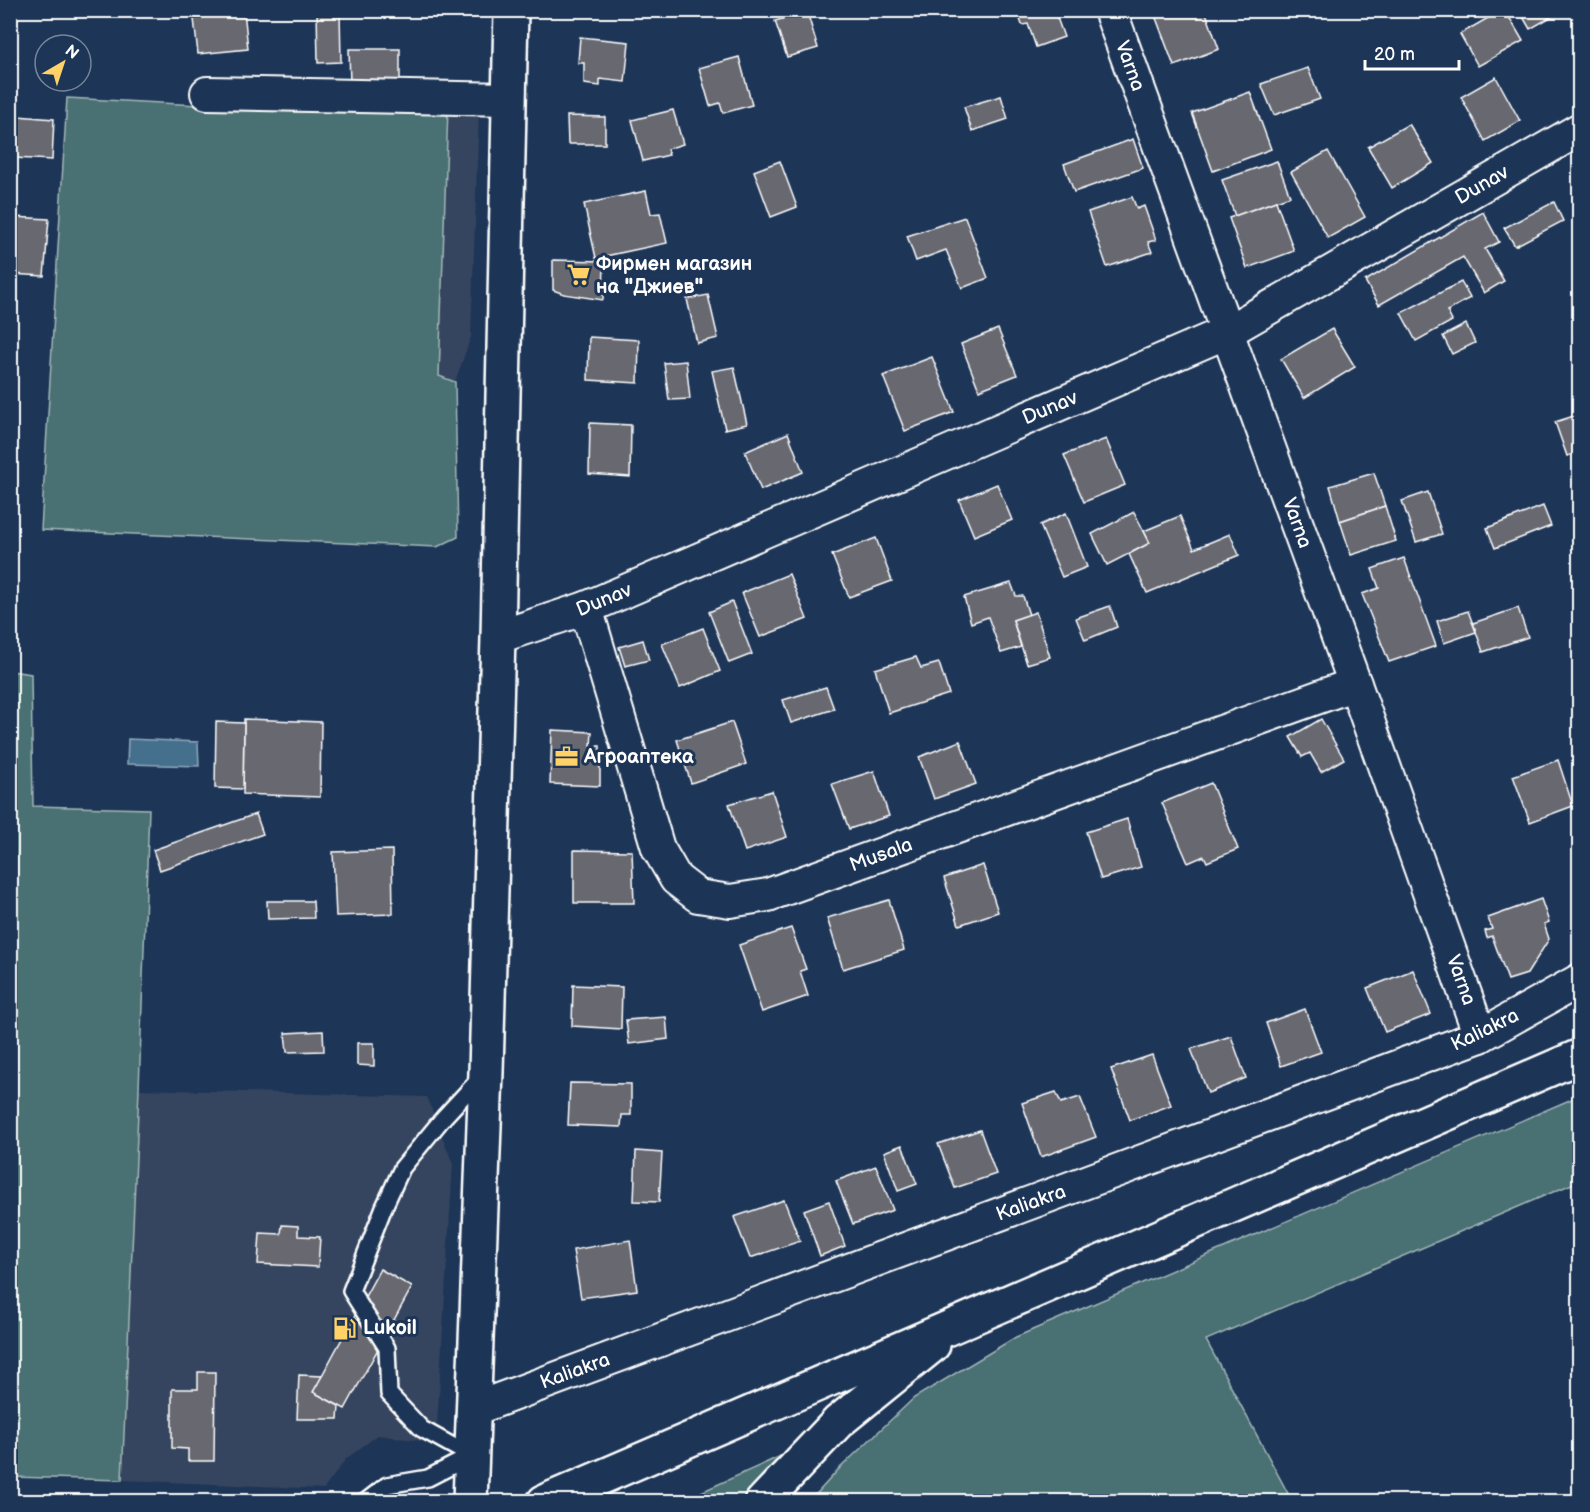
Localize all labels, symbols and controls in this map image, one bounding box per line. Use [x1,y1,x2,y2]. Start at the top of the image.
north arrow [33,33,93,93]
scale bar [1365,33,1460,71]
street label: Varna [1110,37,1150,95]
text: N [61,41,82,64]
text: 20 m [1374,44,1415,65]
street label: Dunav [1451,160,1513,210]
place label: Фирмен магазин на "Джиев" [596,252,752,299]
supermarket icon: Фирмен магазин на "Джиев" [565,262,591,288]
street label: Dunav [1019,385,1082,430]
street label: Varna [1277,494,1317,552]
street label: Dunav [573,578,636,622]
office icon: Агроаптека [553,744,579,770]
place label: Агроаптека [583,745,694,769]
street label: Musala [846,833,916,877]
street label: Varna [1441,951,1481,1009]
street label: Kaliakra [1447,1003,1523,1057]
street label: Kaliakra [993,1179,1069,1227]
fuel station icon: Lukoil [332,1315,358,1341]
place label: Lukoil [363,1316,417,1340]
street label: Kaliakra [537,1347,613,1395]

